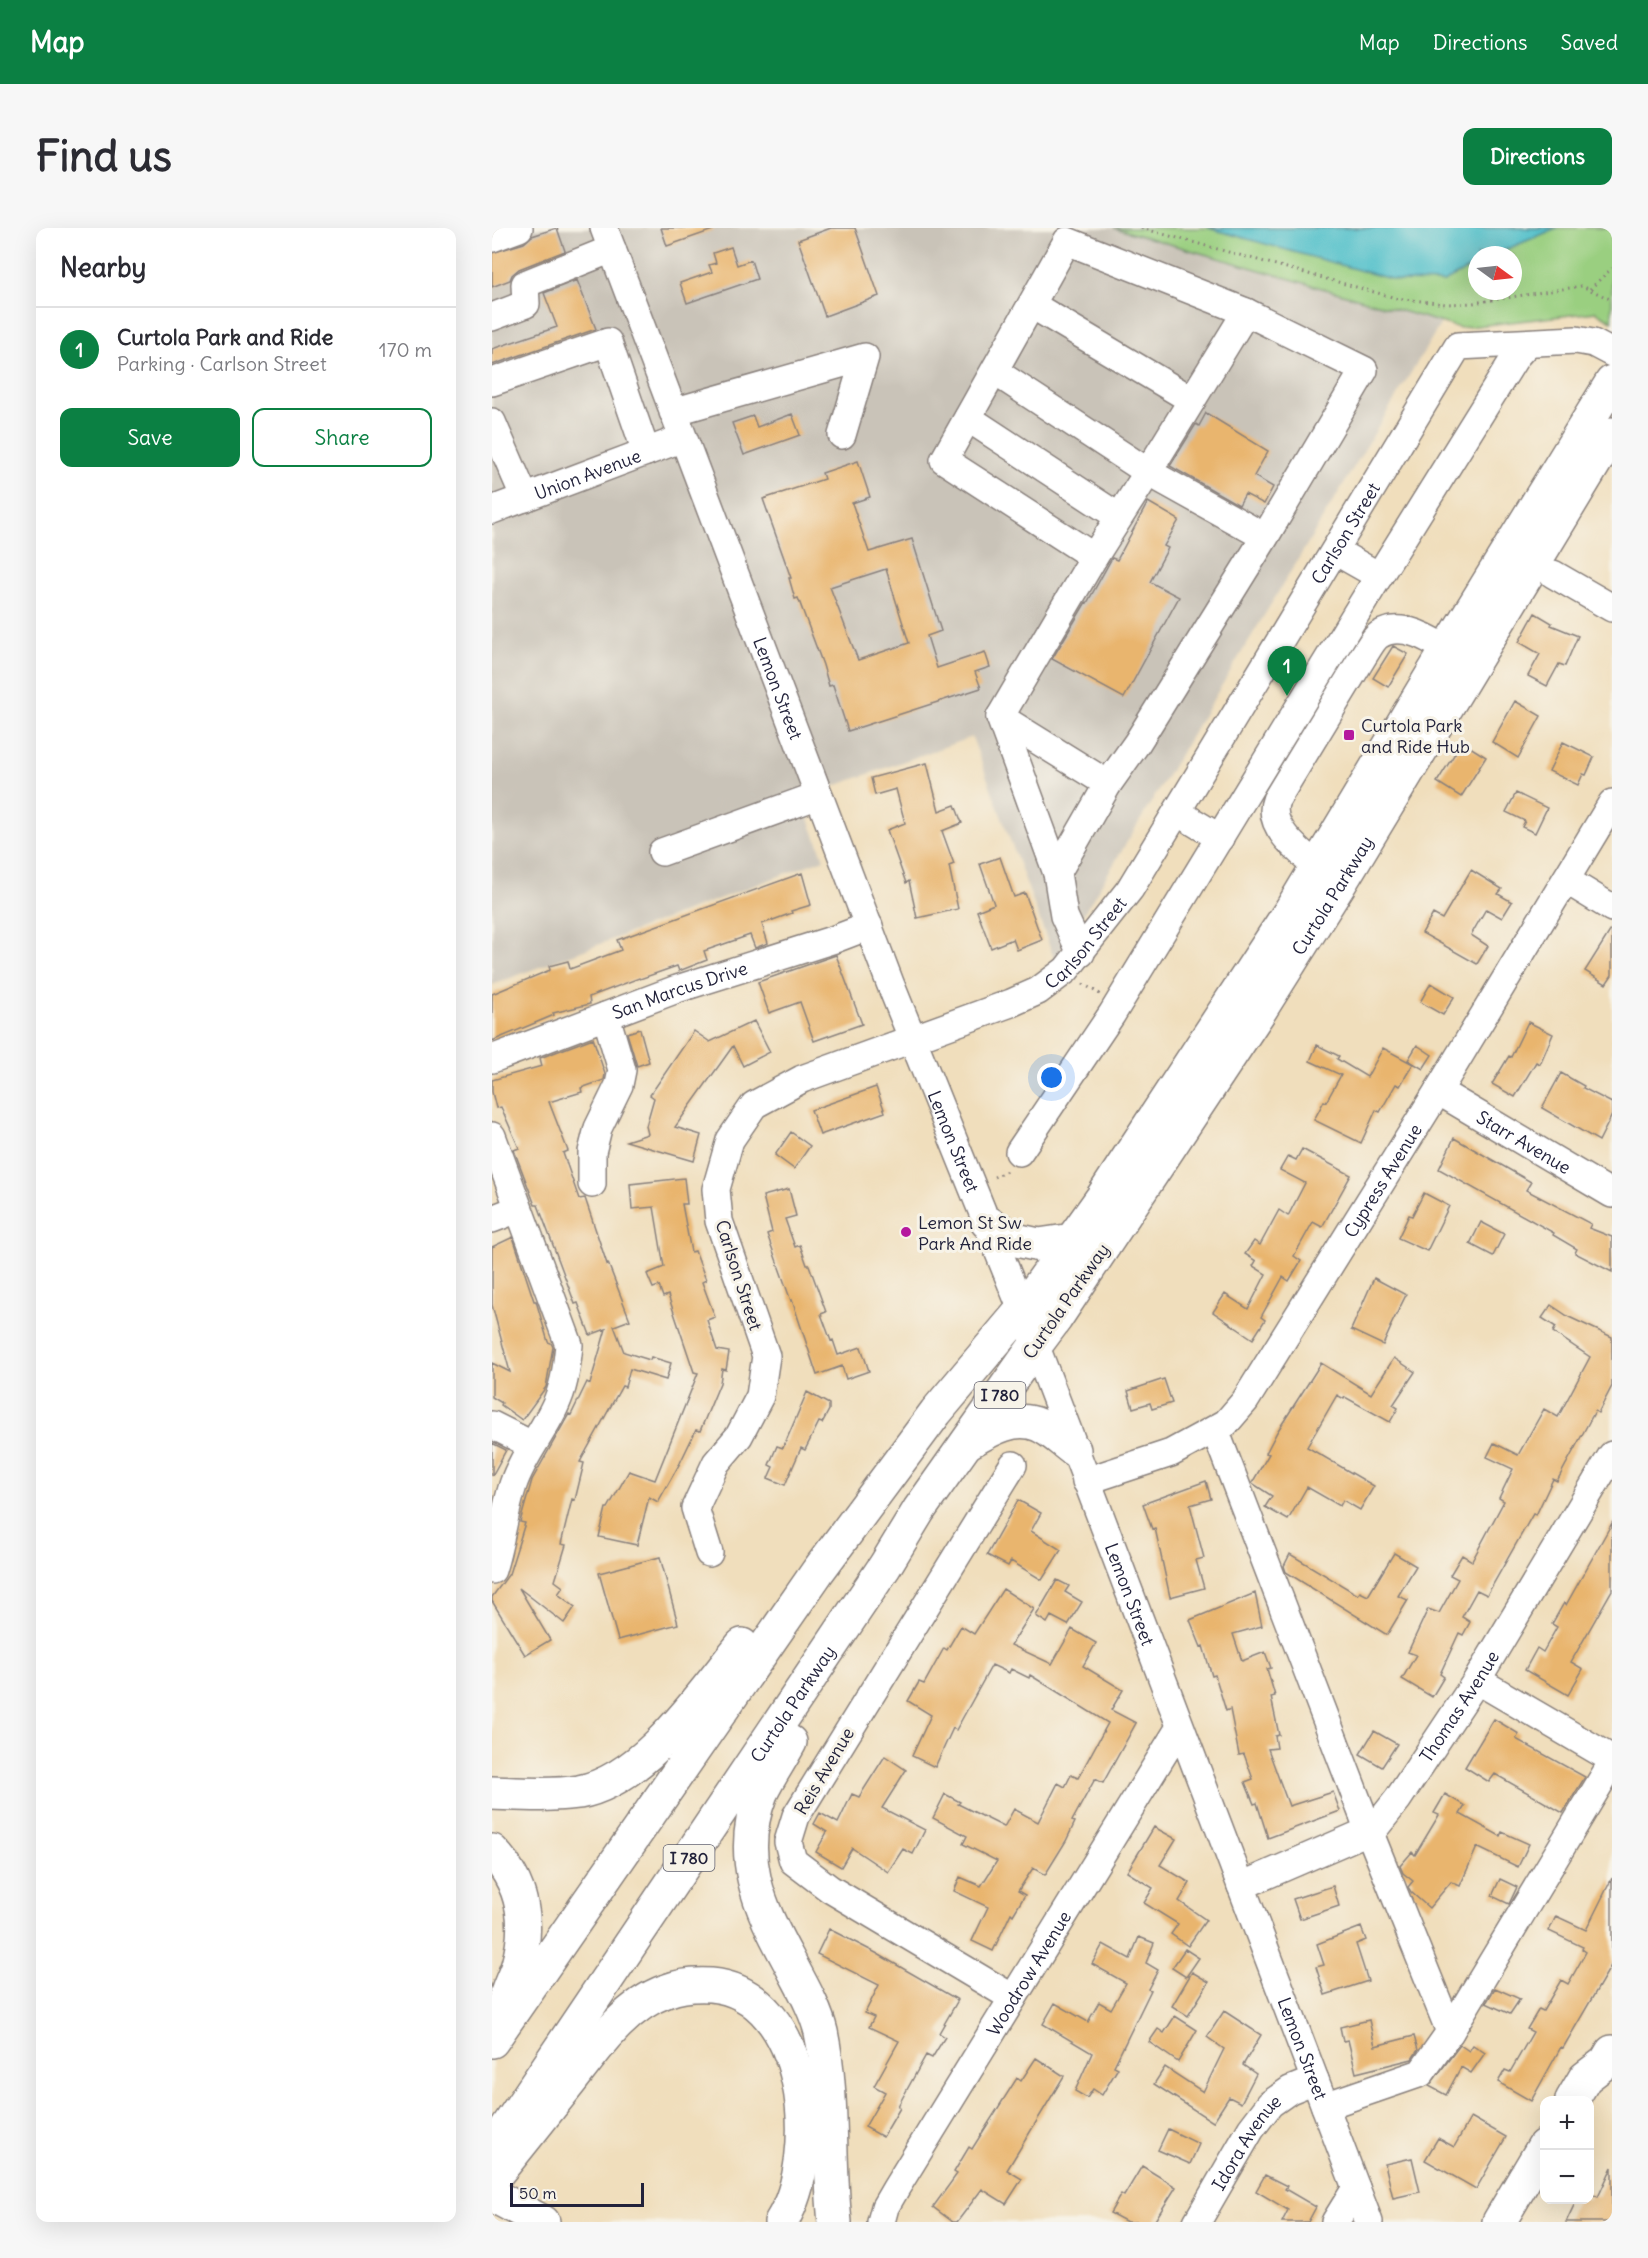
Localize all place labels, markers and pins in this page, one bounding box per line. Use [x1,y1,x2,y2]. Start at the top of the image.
pin: 1 [1268,646,1306,696]
place label: Curtola Park and Ride Hub [1361,714,1470,758]
marker: Curtola Park and Ride Hub [1342,728,1356,742]
place label: Lemon St Sw Park And Ride [918,1211,1032,1255]
marker: Lemon St Sw Park And Ride [899,1225,913,1239]

